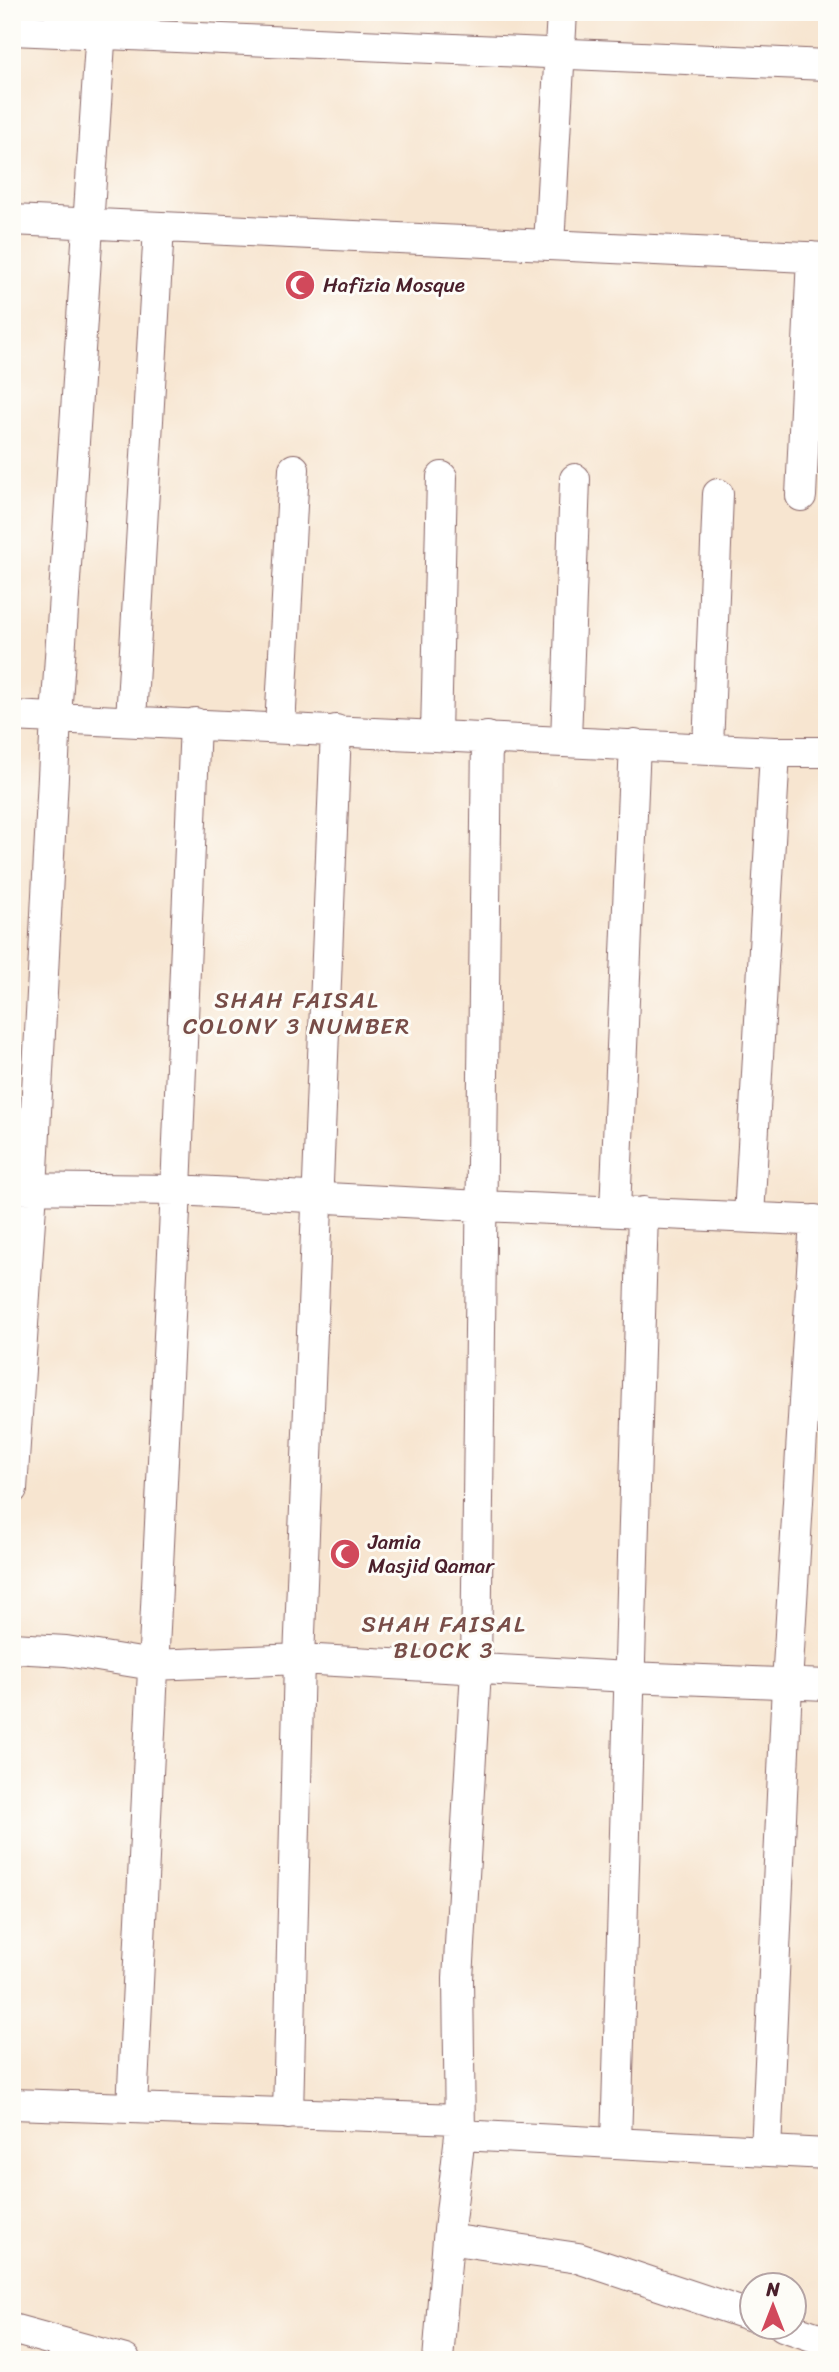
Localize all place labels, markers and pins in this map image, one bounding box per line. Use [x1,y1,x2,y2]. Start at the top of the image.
place label: Hafizia Mosque [323,266,465,304]
mosque icon: Hafizia Mosque [283,268,317,302]
place label: Jamia Masjid Qamar [367,1523,495,1585]
mosque icon: Jamia Masjid Qamar [328,1537,362,1571]

